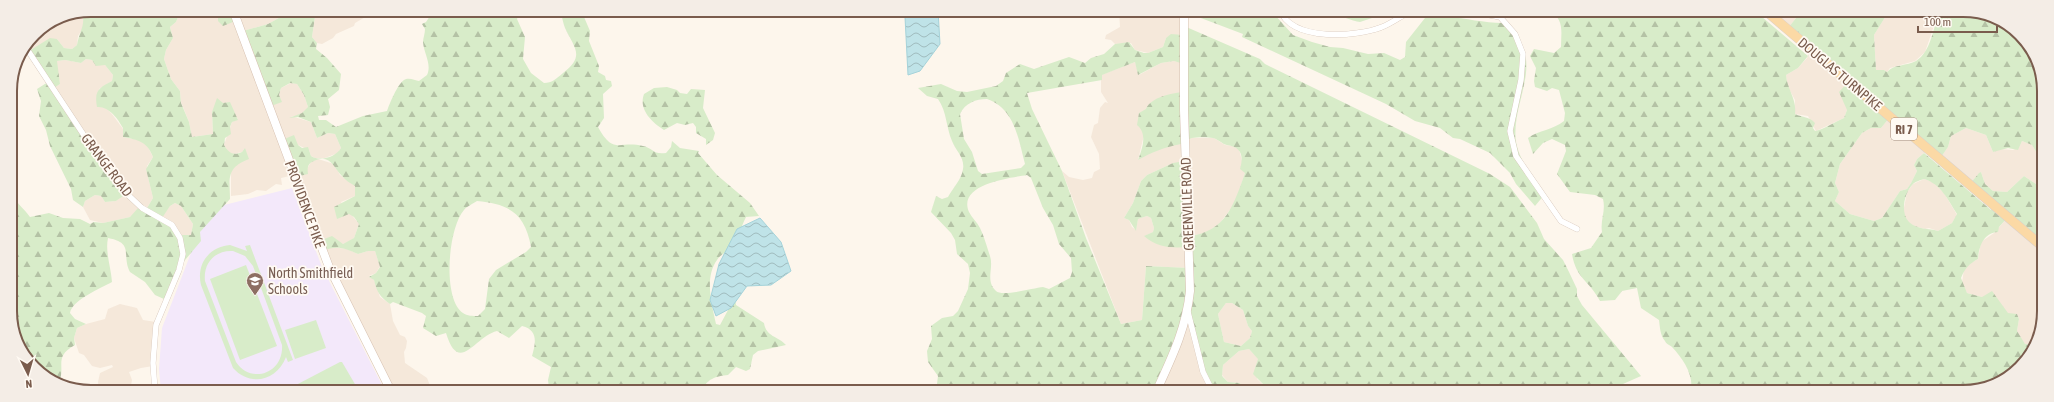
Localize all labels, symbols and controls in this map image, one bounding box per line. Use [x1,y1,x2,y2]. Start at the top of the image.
scale bar [1918,8,1997,34]
text: 100 m [1924,15,1951,29]
street label: DOUGLAS TURNPIKE [1795,34,1885,114]
road number: RI 7 [1891,118,1917,140]
street label: GRANGE ROAD [78,130,136,200]
street label: GREENVILLE ROAD [1177,157,1197,251]
street label: PROVIDENCE PIKE [282,158,328,250]
place label: North Smithfield Schools [268,265,353,297]
school or university icon: North Smithfield Schools [245,271,265,296]
north arrow [8,354,48,394]
text: N [25,378,33,390]

